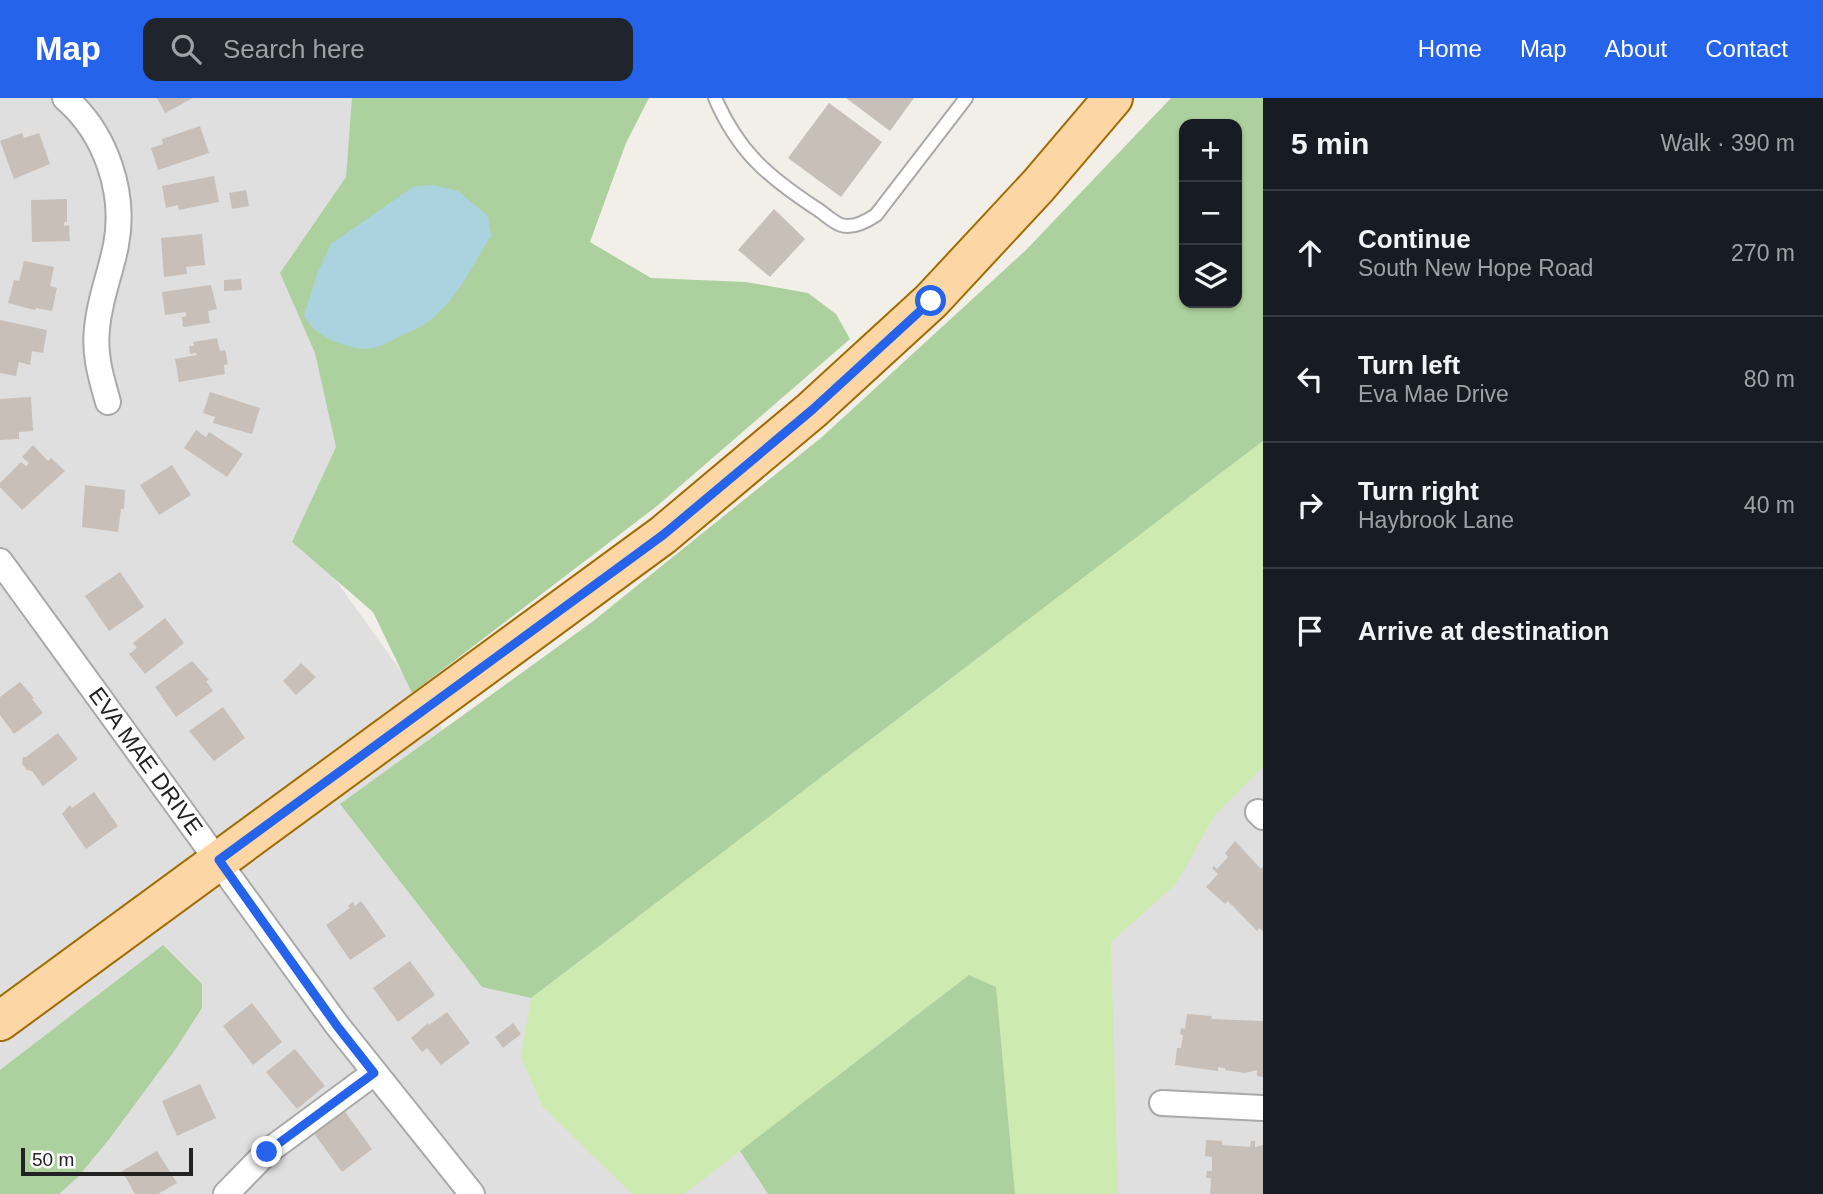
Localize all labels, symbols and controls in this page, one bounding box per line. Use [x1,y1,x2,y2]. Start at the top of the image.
search box [143,18,633,81]
text: Map [35,30,101,67]
icon: search [167,30,205,68]
text: Search here [223,34,365,64]
text: Home [1418,35,1482,62]
text: Map [1520,35,1567,62]
text: About [1605,35,1667,62]
text: Contact [1705,35,1788,62]
map controls [1179,119,1242,308]
button: + [1179,119,1242,182]
text: 5 min [1291,127,1369,160]
text: Walk · 390 m [1660,130,1795,156]
button: − [1179,182,1242,245]
text: Continue [1358,224,1471,254]
icon: ahead [1291,234,1329,272]
text: 270 m [1731,240,1795,266]
button: layers [1179,245,1242,308]
text: South New Hope Road [1358,255,1593,281]
route start [915,285,946,316]
text: Turn left [1358,350,1460,380]
icon: left [1291,360,1329,398]
text: 80 m [1744,366,1795,392]
text: Eva Mae Drive [1358,381,1509,407]
text: Turn right [1358,476,1479,506]
icon: right [1291,486,1329,524]
text: 40 m [1744,492,1795,518]
text: Haybrook Lane [1358,507,1514,533]
icon: arrive [1291,612,1329,650]
text: Arrive at destination [1358,616,1609,646]
street label: EVA MAE DRIVE [84,682,208,840]
route end [251,1136,282,1167]
scale bar [21,1145,192,1177]
text: 50 m [32,1149,74,1170]

